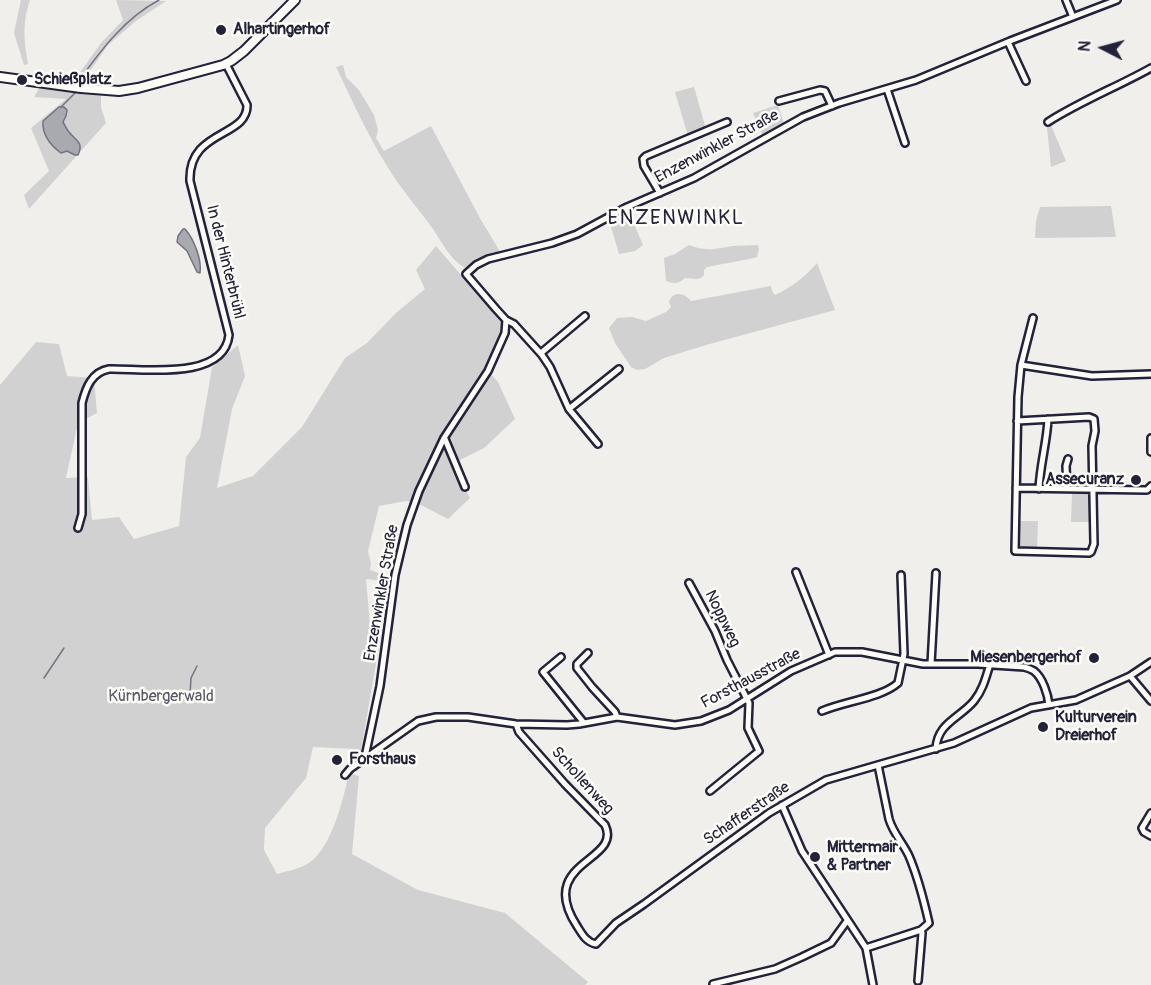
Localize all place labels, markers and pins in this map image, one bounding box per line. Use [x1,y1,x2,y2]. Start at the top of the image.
place label: Alhartingerhof [233,20,330,40]
marker: Alhartingerhof [214,23,228,37]
place label: Schießplatz [34,70,112,90]
marker: Schießplatz [15,73,29,87]
place label: Assecuranz [1045,470,1124,490]
marker: Assecuranz [1129,473,1143,487]
place label: Miesenbergerhof [970,648,1082,668]
marker: Miesenbergerhof [1087,651,1101,665]
place label: Kulturverein Dreierhof [1055,708,1137,746]
marker: Kulturverein Dreierhof [1036,720,1050,734]
place label: Forsthaus [349,750,416,770]
marker: Forsthaus [330,753,344,767]
place label: Mittermair & Partner [827,838,898,876]
marker: Mittermair & Partner [808,850,822,864]

